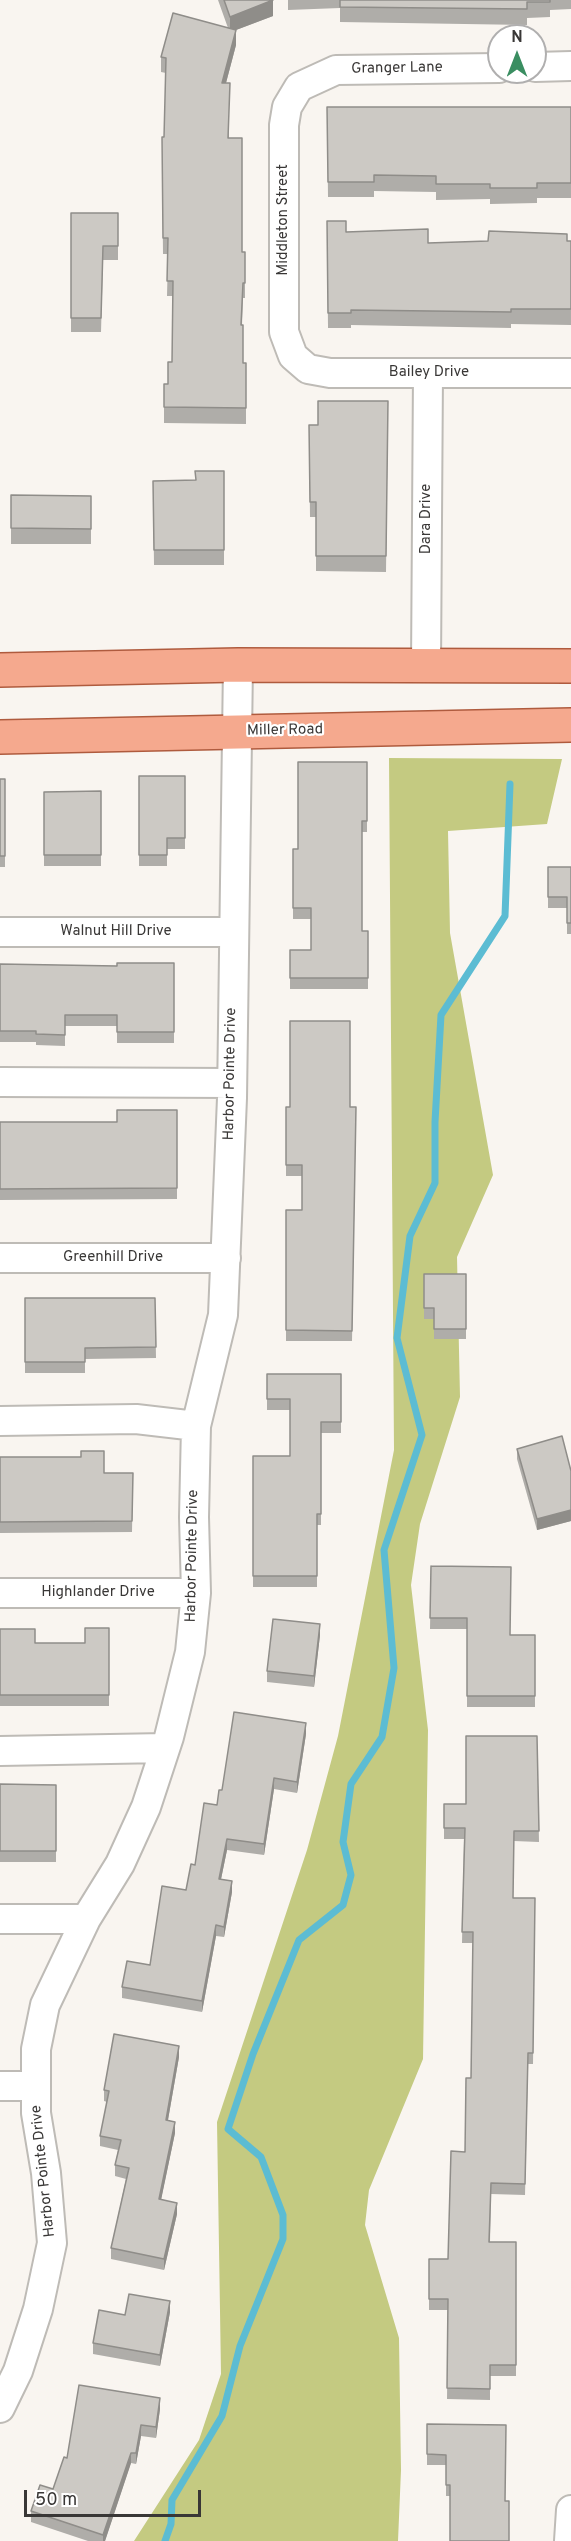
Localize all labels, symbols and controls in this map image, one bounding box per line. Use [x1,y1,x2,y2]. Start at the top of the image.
north arrow [487,24,547,84]
text: N [511,28,523,48]
street label: Granger Lane [351,59,443,79]
street label: Middleton Street [275,164,293,276]
street label: Bailey Drive [389,364,469,382]
street label: Dara Drive [418,484,436,554]
street label: Miller Road [247,721,323,741]
street label: Walnut Hill Drive [60,923,172,941]
street label: Harbor Pointe Drive [221,1007,241,1141]
street label: Greenhill Drive [63,1249,163,1267]
street label: Harbor Pointe Drive [183,1489,203,1623]
street label: Highlander Drive [41,1584,155,1602]
street label: Harbor Pointe Drive [28,2104,60,2238]
scale bar [27,2478,204,2516]
text: 50 m [35,2489,77,2512]

